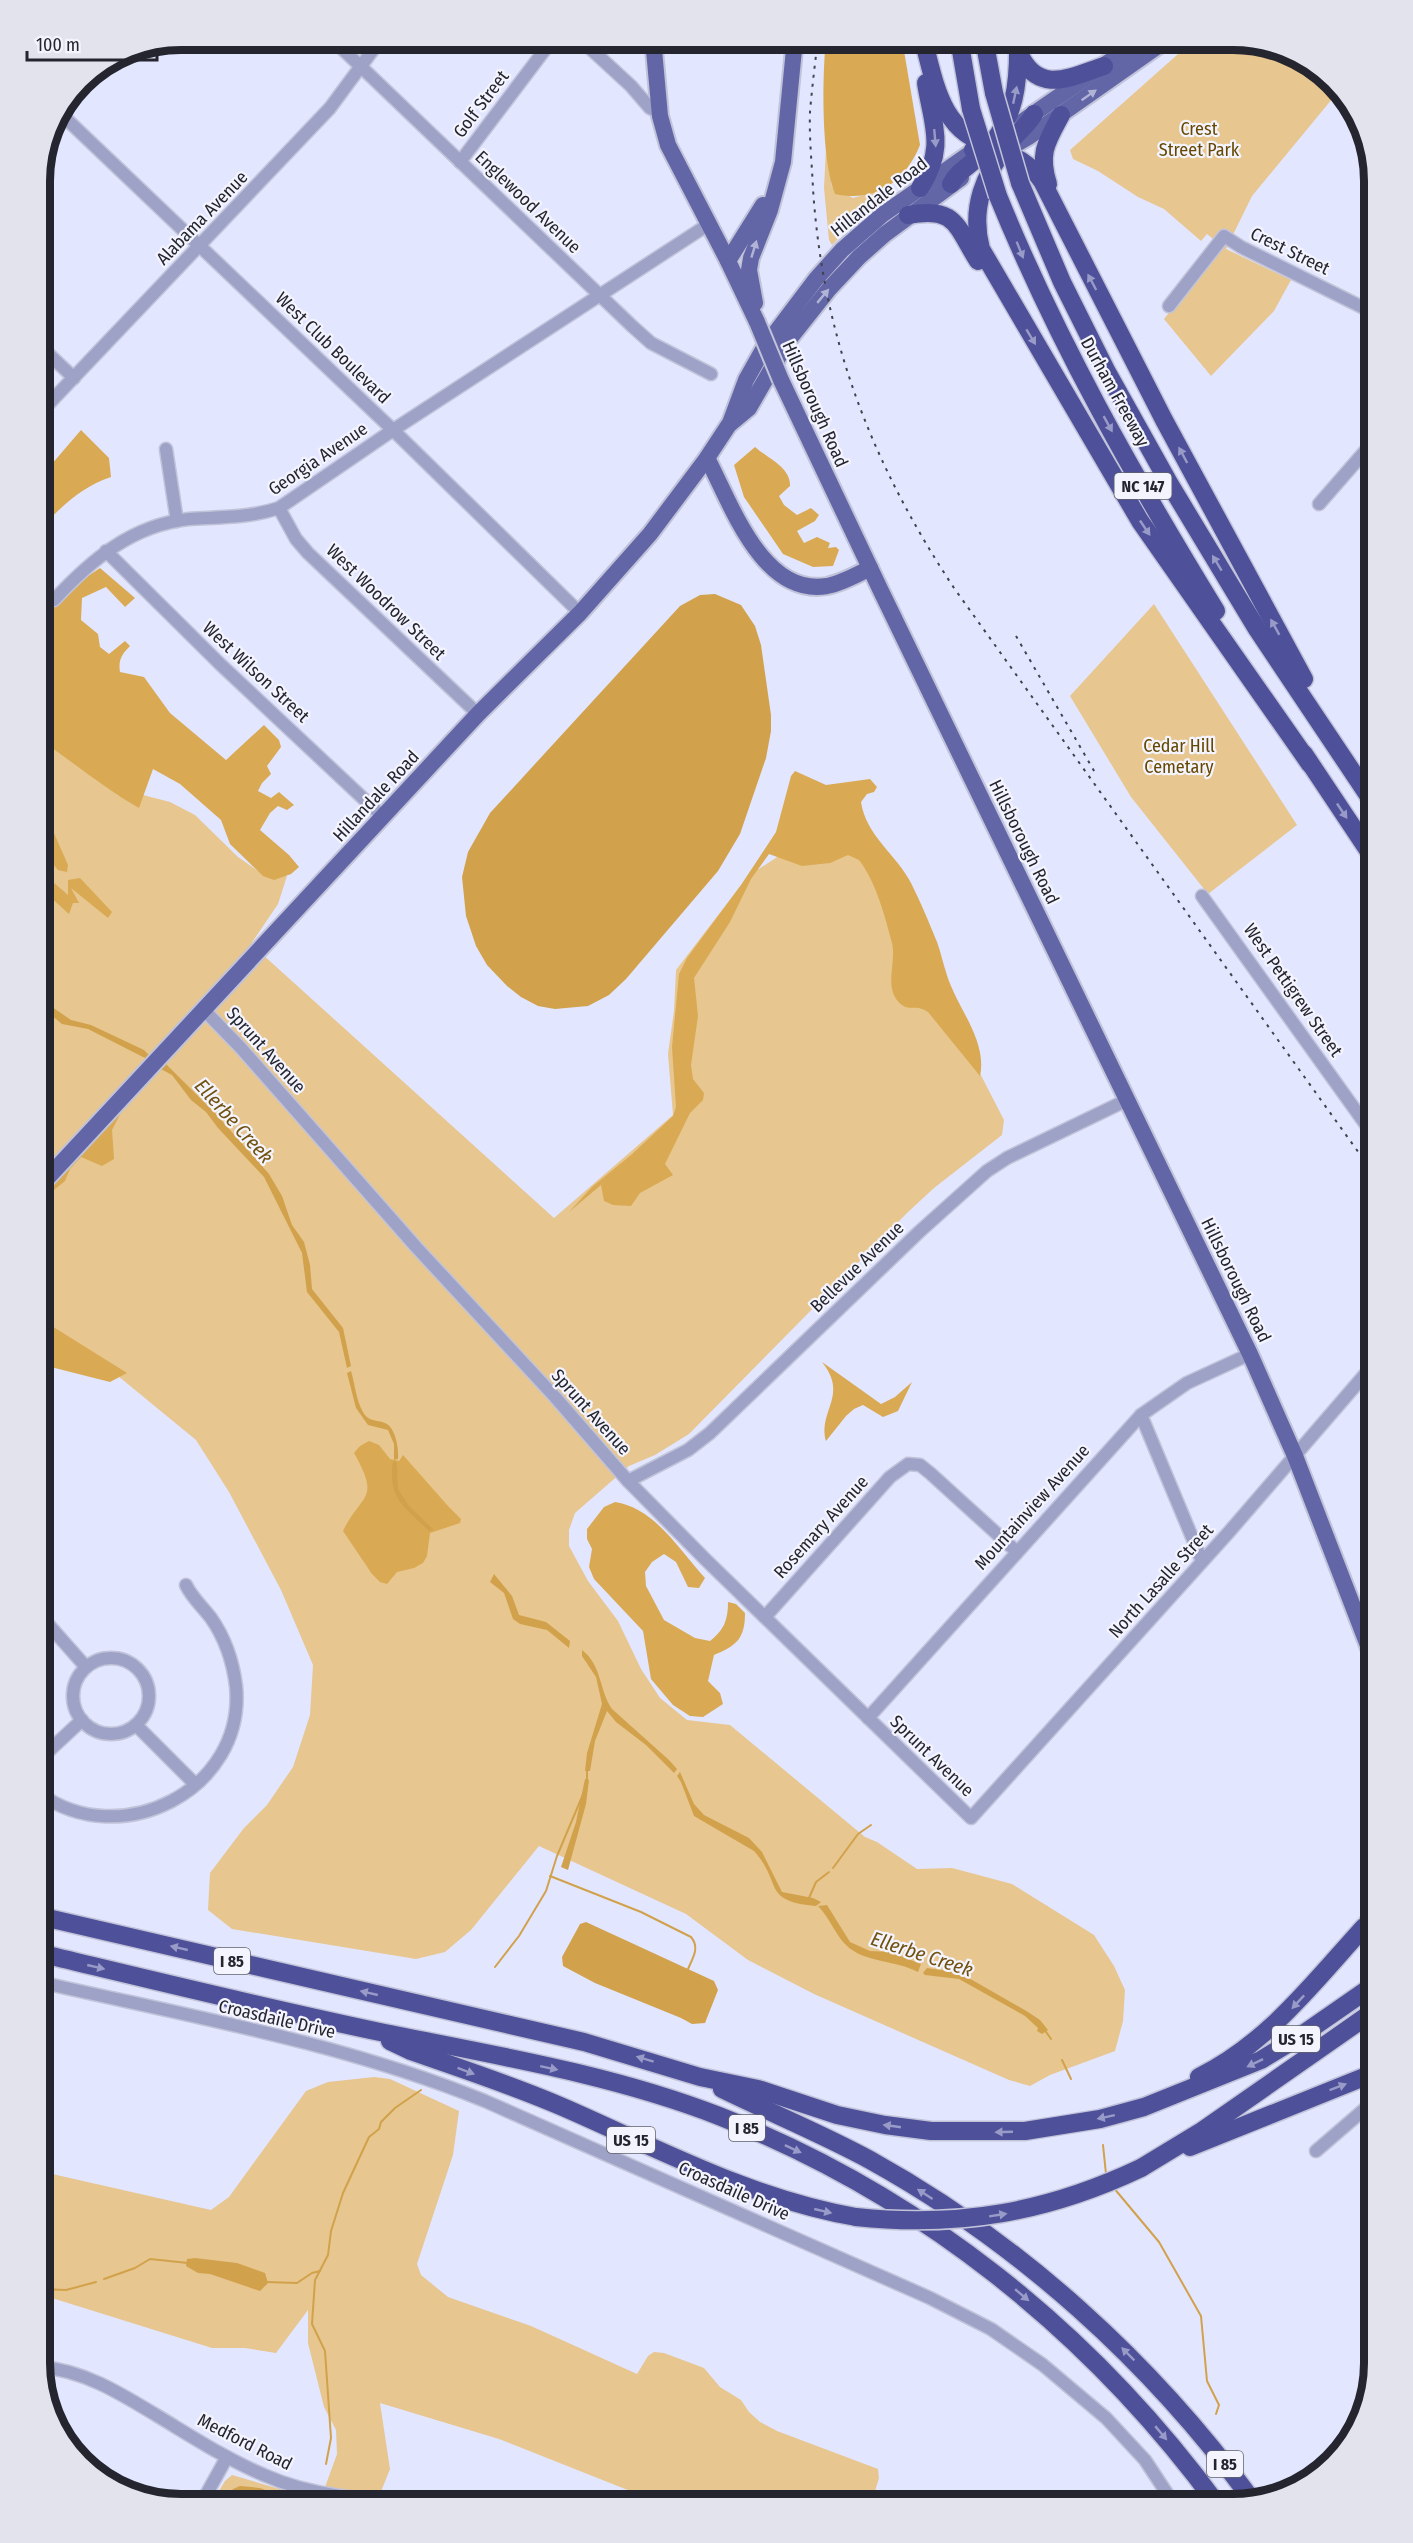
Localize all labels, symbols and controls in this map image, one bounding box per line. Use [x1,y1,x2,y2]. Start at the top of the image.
scale bar [27,24,158,62]
text: 100 m [36,34,80,56]
street label: Golf Street [449,66,513,142]
one-way arrow [1011,86,1021,104]
one-way arrow [1081,90,1097,101]
park label: Crest Street Park [1159,118,1240,161]
one-way arrow [930,129,940,148]
street label: Englewood Avenue [471,146,586,258]
street label: Hillandale Road [826,152,932,242]
street label: Alabama Avenue [152,166,252,270]
street label: Crest Street [1247,222,1333,280]
one-way arrow [750,240,759,258]
one-way arrow [1016,241,1025,259]
one-way arrow [1087,274,1097,291]
street label: West Club Boulevard [271,288,395,408]
one-way arrow [816,289,829,304]
one-way arrow [1026,329,1036,346]
street label: Durham Freeway [1076,334,1154,450]
street label: Hillsborough Road [777,337,853,471]
one-way arrow [1103,416,1113,433]
street label: Georgia Avenue [264,418,372,500]
one-way arrow [1178,446,1188,463]
road number: NC 147 [1114,473,1172,499]
one-way arrow [1139,520,1150,536]
street label: West Woodrow Street [322,539,450,665]
one-way arrow [1211,555,1222,571]
street label: West Wilson Street [198,617,314,727]
one-way arrow [1270,618,1280,635]
park label: Cedar Hill Cemetary [1143,735,1215,778]
street label: Hillandale Road [328,746,424,846]
street label: Hillsborough Road [984,776,1064,908]
one-way arrow [1336,803,1348,819]
street label: West Pettigrew Street [1239,919,1347,1061]
street label: Sprunt Avenue [222,1003,310,1098]
water label: Ellerbe Creek [190,1074,278,1168]
street label: Hillsborough Road [1196,1214,1276,1346]
street label: Bellevue Avenue [806,1217,908,1317]
street label: Sprunt Avenue [547,1365,635,1460]
street label: Mountainview Avenue [970,1440,1094,1574]
street label: Rosemary Avenue [769,1471,873,1583]
street label: North Lasalle Street [1104,1519,1218,1643]
street label: Sprunt Avenue [886,1711,979,1801]
water label: Ellerbe Creek [868,1926,976,1982]
one-way arrow [170,1943,188,1953]
road number: I 85 [214,1948,250,1974]
one-way arrow [87,1962,105,1972]
one-way arrow [359,1987,378,1997]
one-way arrow [1292,1994,1305,2009]
street label: Croasdaile Drive [216,1995,338,2043]
road number: US 15 [1272,2026,1320,2052]
one-way arrow [636,2054,654,2063]
one-way arrow [1246,2057,1264,2067]
one-way arrow [540,2063,558,2073]
one-way arrow [457,2067,475,2076]
one-way arrow [1330,2082,1348,2092]
one-way arrow [1097,2113,1116,2123]
road number: I 85 [729,2115,765,2141]
one-way arrow [883,2121,902,2130]
road number: US 15 [607,2127,655,2153]
one-way arrow [995,2127,1014,2136]
one-way arrow [785,2144,802,2153]
street label: Croasdaile Drive [675,2157,793,2225]
one-way arrow [917,2189,933,2200]
one-way arrow [813,2207,832,2217]
one-way arrow [988,2210,1007,2219]
one-way arrow [1014,2289,1030,2302]
one-way arrow [1121,2348,1135,2362]
street label: Medford Road [194,2409,296,2475]
one-way arrow [1154,2425,1166,2440]
road number: I 85 [1207,2451,1243,2477]

